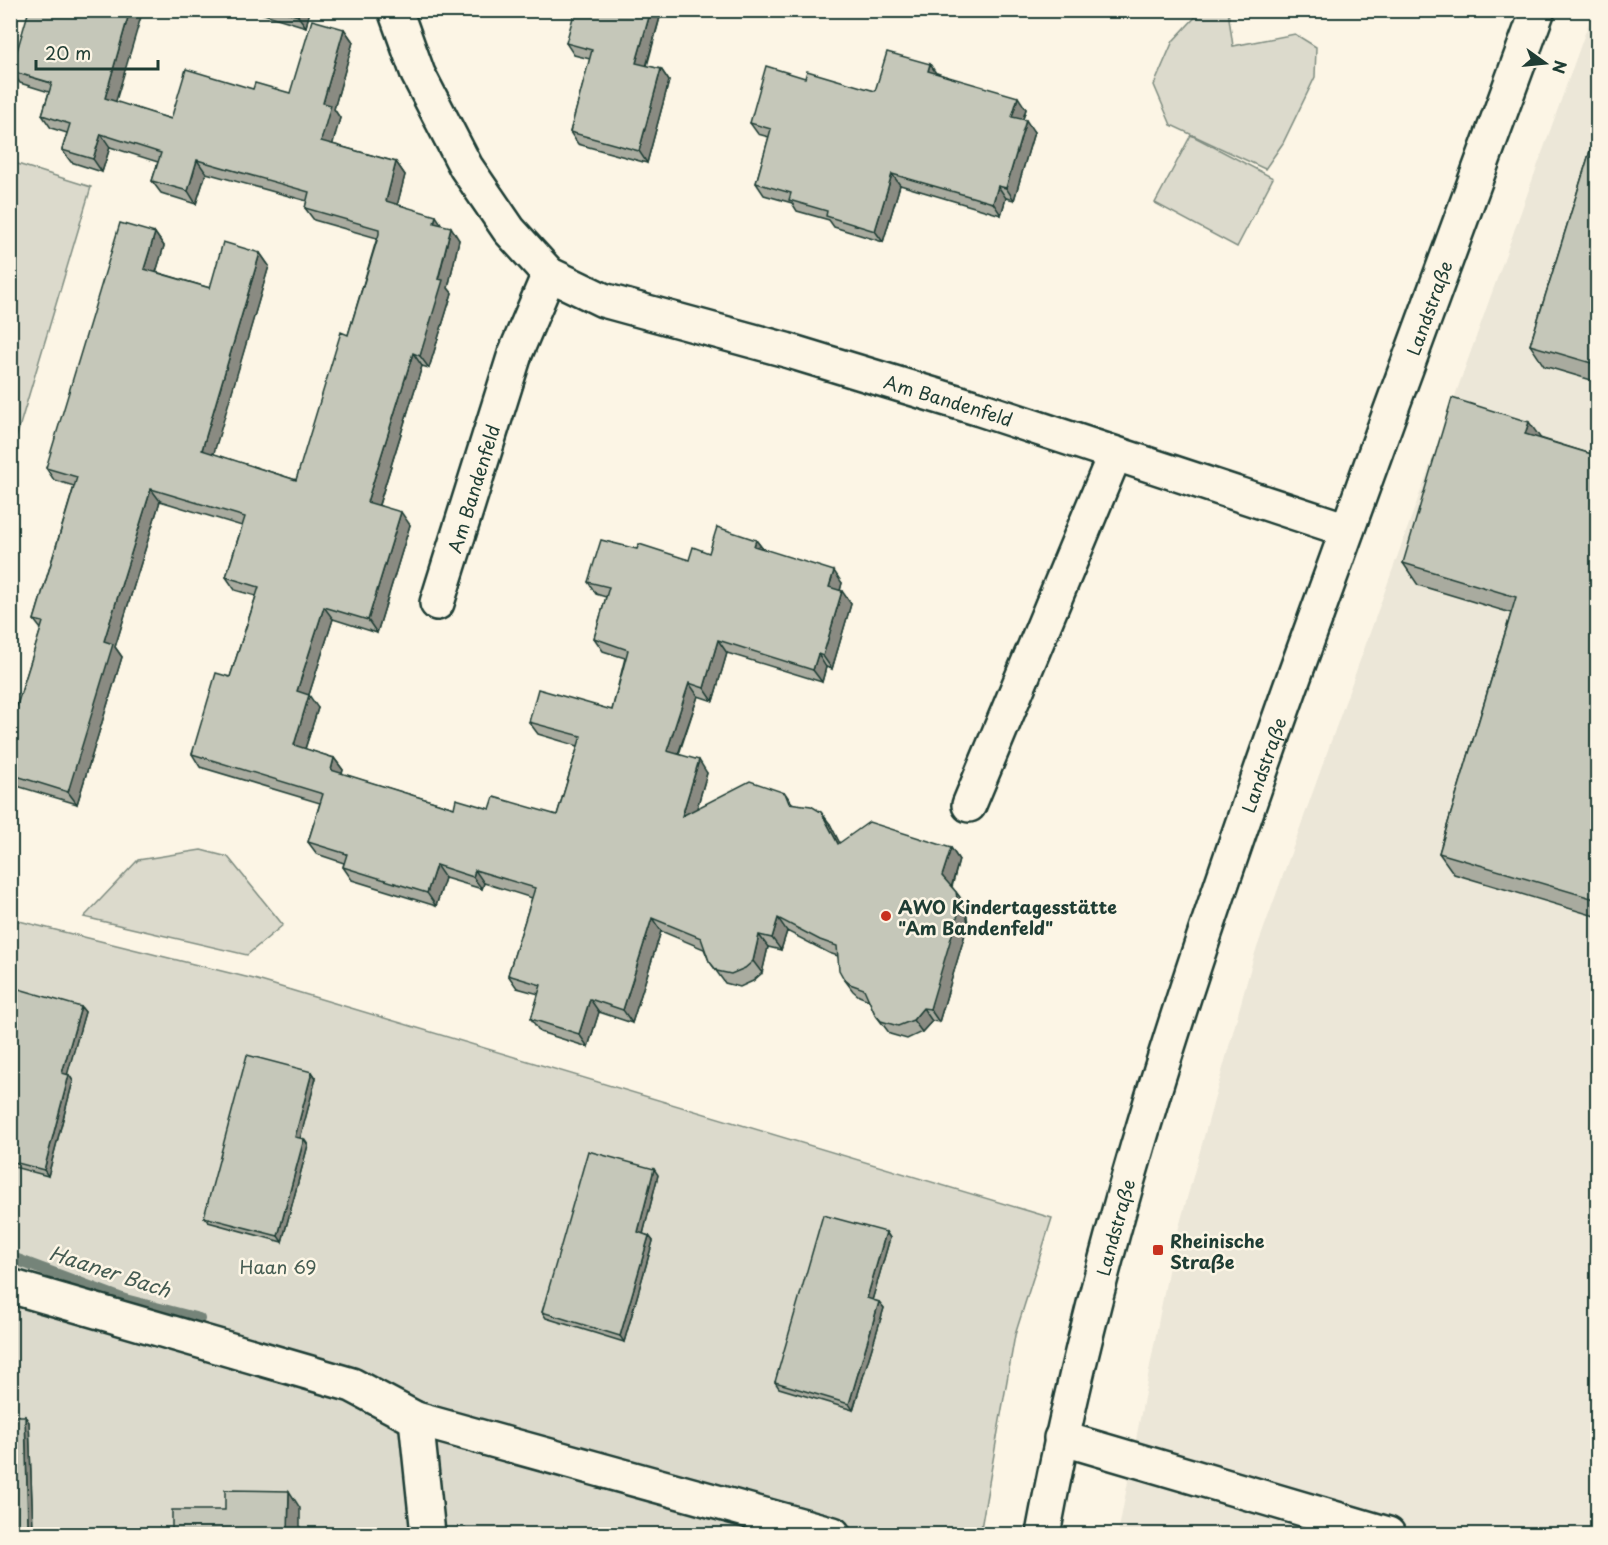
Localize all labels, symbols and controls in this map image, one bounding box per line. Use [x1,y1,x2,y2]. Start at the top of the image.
scale bar [36,33,158,71]
north arrow [1515,33,1575,93]
text: 20 m [45,39,91,66]
text: N [1547,58,1574,76]
street label: Landstraße [1399,256,1458,359]
street label: Am Bandenfeld [881,367,1016,432]
street label: Am Bandenfeld [440,421,506,556]
street label: Landstraße [1234,713,1292,816]
place label: AWO Kindertagesstätte "Am Bandenfeld" [898,893,1117,941]
marker: AWO Kindertagesstätte "Am Bandenfeld" [879,909,893,923]
street label: Landstraße [1088,1176,1141,1279]
place label: Rheinische Straße [1170,1227,1265,1275]
water label: Haaner Bach [45,1237,175,1305]
marker: Rheinische Straße [1151,1243,1165,1257]
park label: Haan 69 [240,1253,316,1280]

